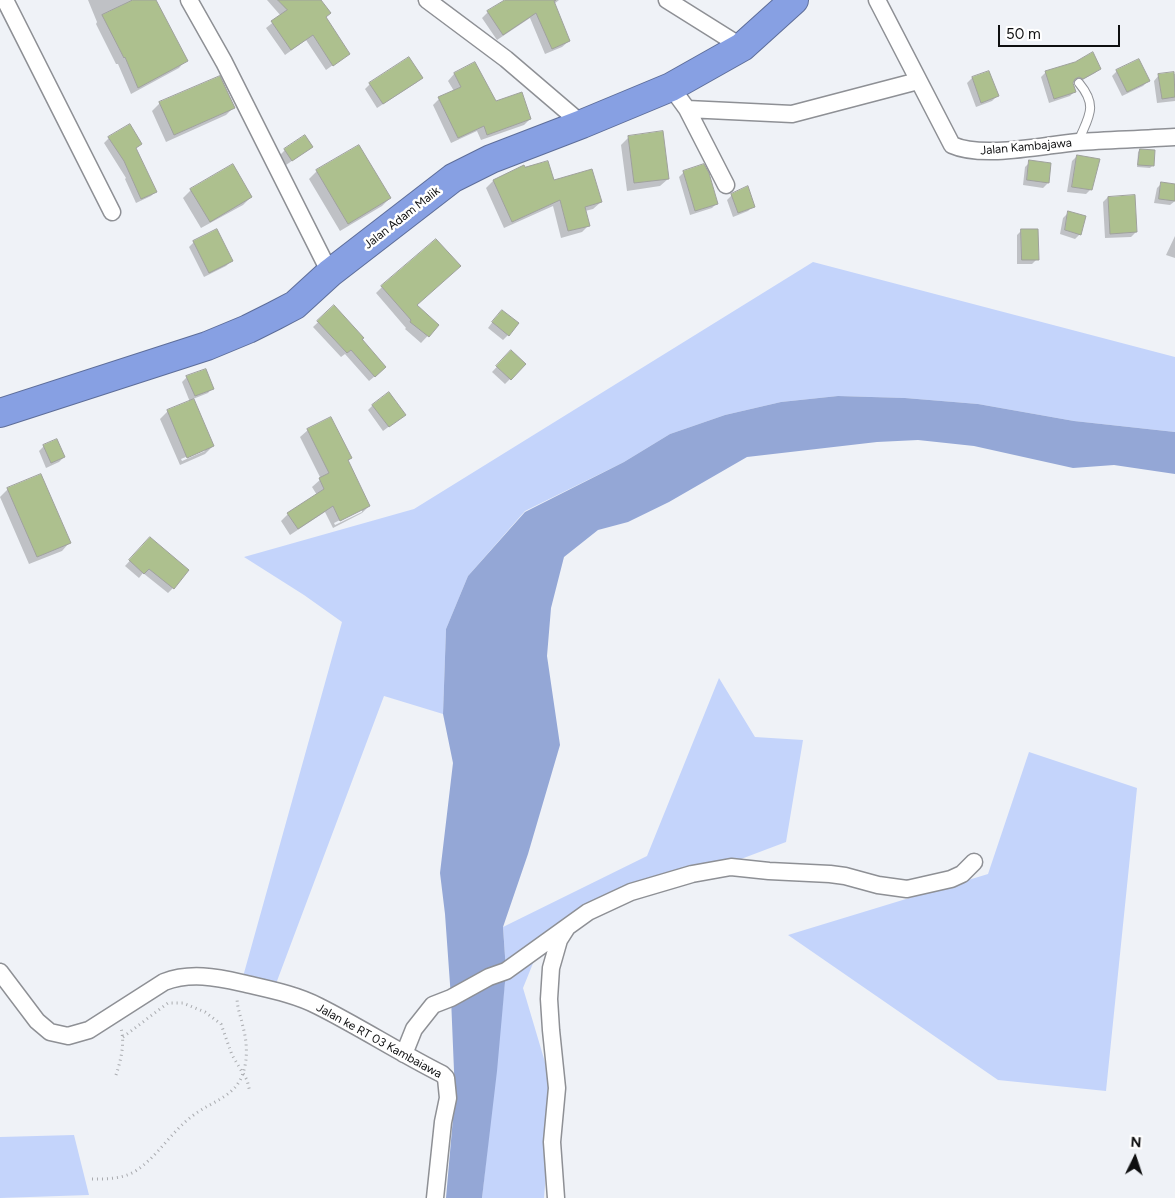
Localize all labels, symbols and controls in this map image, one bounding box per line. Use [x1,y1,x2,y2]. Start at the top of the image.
scale bar [1000,15,1122,47]
text: 50 m [1006,25,1041,43]
street label: Jalan Kambajawa [980,136,1072,158]
street label: Jalan Adam Malik [361,184,443,252]
street label: Jalan ke RT 03 Kambaiawa [314,1001,444,1081]
north arrow [1110,1133,1160,1183]
text: N [1130,1134,1142,1151]

